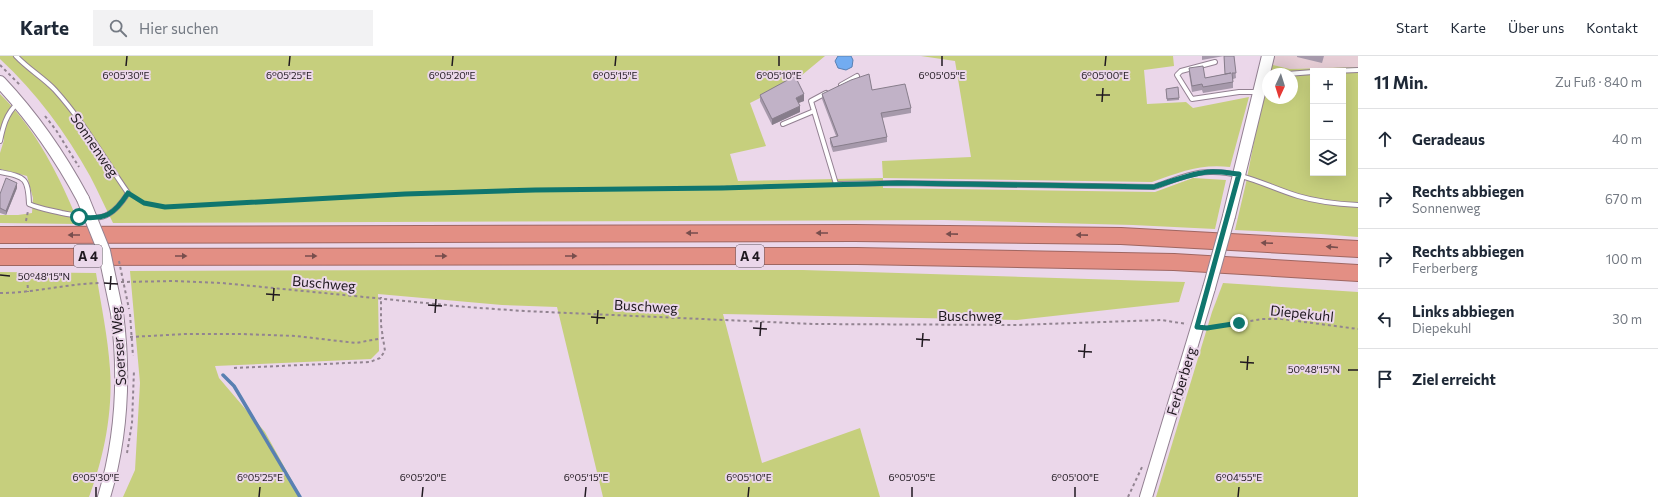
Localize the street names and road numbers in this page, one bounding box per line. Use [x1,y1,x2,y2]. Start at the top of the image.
street label: Sonnenweg [67,110,123,181]
road number: A 4 [74,245,102,267]
road number: A 4 [736,245,764,267]
street label: Buschweg [291,272,357,294]
street label: Buschweg [614,296,679,316]
street label: Diepekuhl [1269,301,1335,325]
street label: Soerser Weg [107,305,129,386]
street label: Buschweg [938,307,1002,324]
street label: Ferberberg [1163,344,1200,417]

